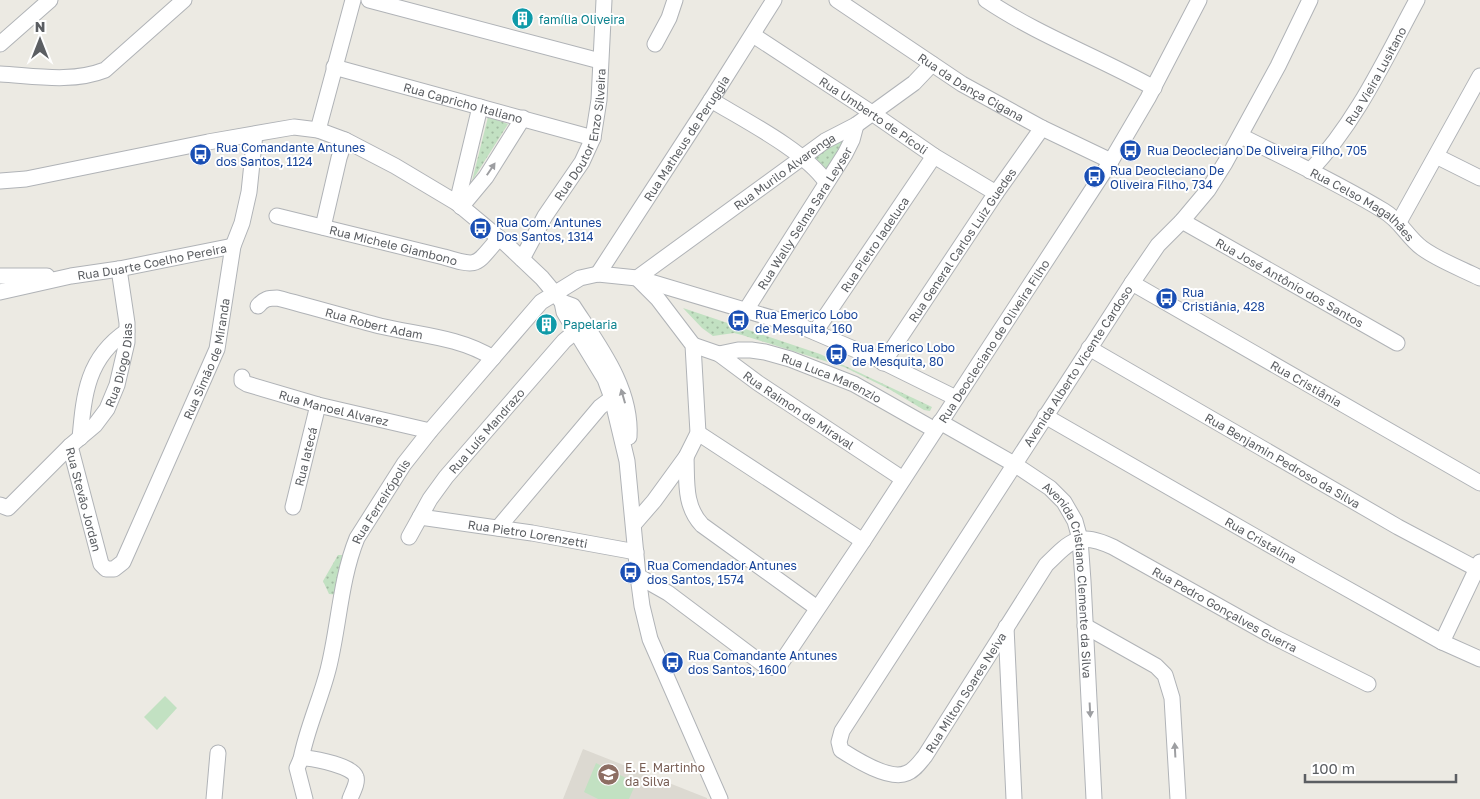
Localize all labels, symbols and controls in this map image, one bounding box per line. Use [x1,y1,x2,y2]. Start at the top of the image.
building icon: família Oliveira [511,7,535,31]
place label: família Oliveira [539,12,625,27]
north arrow [15,15,65,65]
text: N [35,18,45,35]
street label: Rua Vieira Lusitano [1341,24,1409,128]
street label: Rua da Dança Cigana [915,49,1027,124]
street label: Rua Doutor Enzo Silveira [550,68,608,203]
street label: Rua Matheus de Peruggia [640,72,732,204]
street label: Rua Umberto de Pícoli [817,73,931,157]
street label: Rua Capricho Italiano [402,79,525,126]
street label: Rua Murilo Alvarenga [730,130,838,213]
bus stop icon: Rua Deocleciano De Oliveira Filho, 705 [1119,138,1143,162]
place label: Rua Comandante Antunes dos Santos, 1124 [216,140,365,169]
bus stop icon: Rua Comandante Antunes dos Santos, 1124 [188,142,212,166]
place label: Rua Deocleciano De Oliveira Filho, 705 [1147,143,1367,158]
street label: Rua Wally Selma Sara Leyser [754,144,855,292]
one-way arrow [486,162,496,175]
place label: Rua Deocleciano De Oliveira Filho, 734 [1110,163,1224,192]
street label: Rua Celso Magalhães [1308,164,1418,244]
street label: Rua General Carlos Luiz Guedes [905,165,1019,325]
bus stop icon: Rua Deocleciano De Oliveira Filho, 734 [1082,165,1106,189]
street label: Rua Pietro Iadeluca [837,194,912,295]
place label: Rua Com. Antunes Dos Santos, 1314 [496,215,602,244]
bus stop icon: Rua Com. Antunes Dos Santos, 1314 [468,217,492,241]
street label: Rua Michele Giambono [328,222,459,268]
street label: Rua José Antônio dos Santos [1213,234,1366,330]
street label: Rua Duarte Coelho Pereira [76,240,228,283]
street label: Rua Deocleciano de Oliveira Filho [935,256,1052,426]
street label: Avenida Alberto Vicente Cardoso [1020,283,1136,449]
place label: Rua Cristiânia, 428 [1182,285,1265,314]
bus stop icon: Rua Cristiânia, 428 [1154,287,1178,311]
street label: Rua Simão de Miranda [179,297,232,422]
street label: Rua Robert Adam [324,304,424,342]
place label: Rua Emerico Lobo de Mesquita, 160 [755,307,858,336]
bus stop icon: Rua Emerico Lobo de Mesquita, 160 [727,309,751,333]
building icon: Papelaria [535,312,559,336]
place label: Papelaria [563,317,617,332]
street label: Rua Diogo Dias [101,323,135,409]
place label: Rua Emerico Lobo de Mesquita, 80 [852,340,955,369]
bus stop icon: Rua Emerico Lobo de Mesquita, 80 [824,342,848,366]
street label: Rua Luca Marenzio [780,350,884,406]
street label: Rua Cristiânia [1268,357,1345,409]
street label: Rua Raimon de Miraval [740,367,857,452]
street label: Rua Luís Mandrazo [445,385,527,476]
street label: Rua Manoel Alvarez [277,386,390,429]
one-way arrow [619,388,627,403]
street label: Rua Benjamin Pedroso da Silva [1203,409,1363,511]
street label: Rua Iatecá [291,425,320,488]
street label: Rua Stevão Jordan [63,445,105,553]
street label: Rua Ferreirópolis [348,455,413,546]
street label: Avenida Cristiano Clemente da Silva [1040,478,1095,679]
street label: Rua Cristalina [1222,513,1300,566]
street label: Rua Pietro Lorenzetti [467,516,589,551]
place label: Rua Comendador Antunes dos Santos, 1574 [647,558,797,587]
bus stop icon: Rua Comendador Antunes dos Santos, 1574 [619,560,643,584]
street label: Rua Pedro Gonçalves Guerra [1150,563,1300,655]
street label: Rua Milton Soares Neiva [922,629,1009,755]
place label: Rua Comandante Antunes dos Santos, 1600 [688,648,837,677]
bus stop icon: Rua Comandante Antunes dos Santos, 1600 [660,650,684,674]
one-way arrow [1086,702,1094,718]
one-way arrow [1171,742,1179,758]
scale bar [1305,752,1456,784]
text: 100 m [1312,759,1355,777]
place label: E. E. Martinho da Silva [625,760,705,789]
school or university icon: E. E. Martinho da Silva [597,762,621,786]

